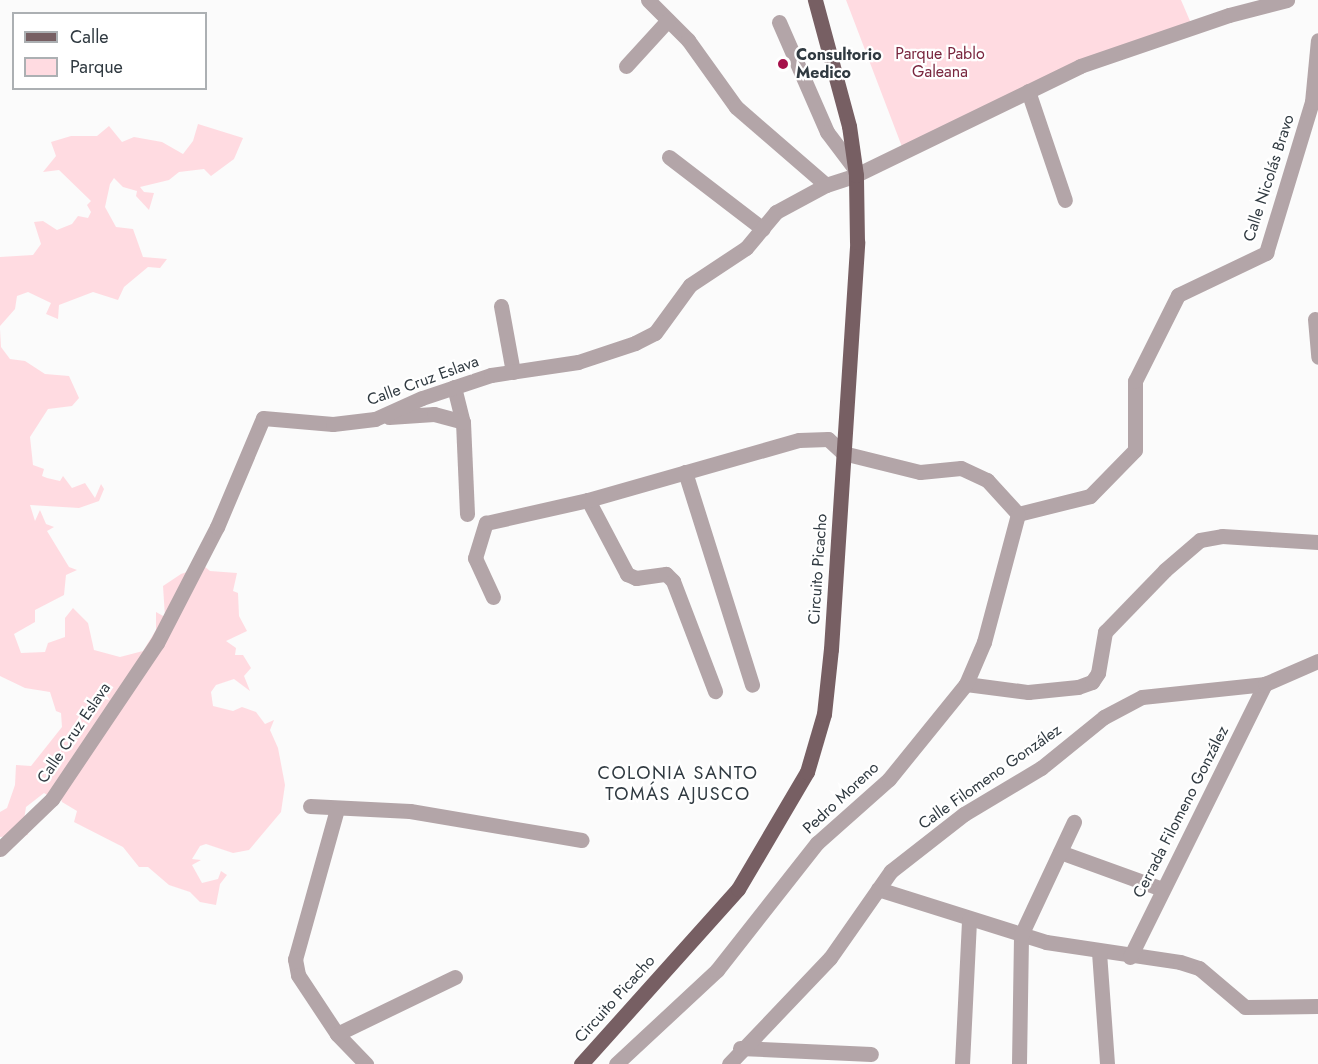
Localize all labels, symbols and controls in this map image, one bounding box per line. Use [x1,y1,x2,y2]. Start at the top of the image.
legend [12,12,207,90]
text: Calle [70,24,109,50]
park label: Parque Pablo Galeana [895,44,985,82]
place label: Consultorio Medico [796,45,882,83]
text: Parque [70,54,123,80]
marker: Consultorio Medico [774,55,792,73]
street label: Calle Nicolás Bravo [1239,112,1299,244]
street label: Calle Cruz Eslava [365,352,481,410]
street label: Circuito Picacho [805,513,831,625]
street label: Calle Cruz Eslava [33,679,115,787]
street label: Calle Filomeno González [915,720,1065,834]
street label: Cerrada Filomeno González [1129,723,1233,901]
street label: Pedro Moreno [799,758,883,838]
district label: COLONIA SANTO TOMÁS AJUSCO [598,763,758,806]
street label: Circuito Picacho [571,951,659,1047]

